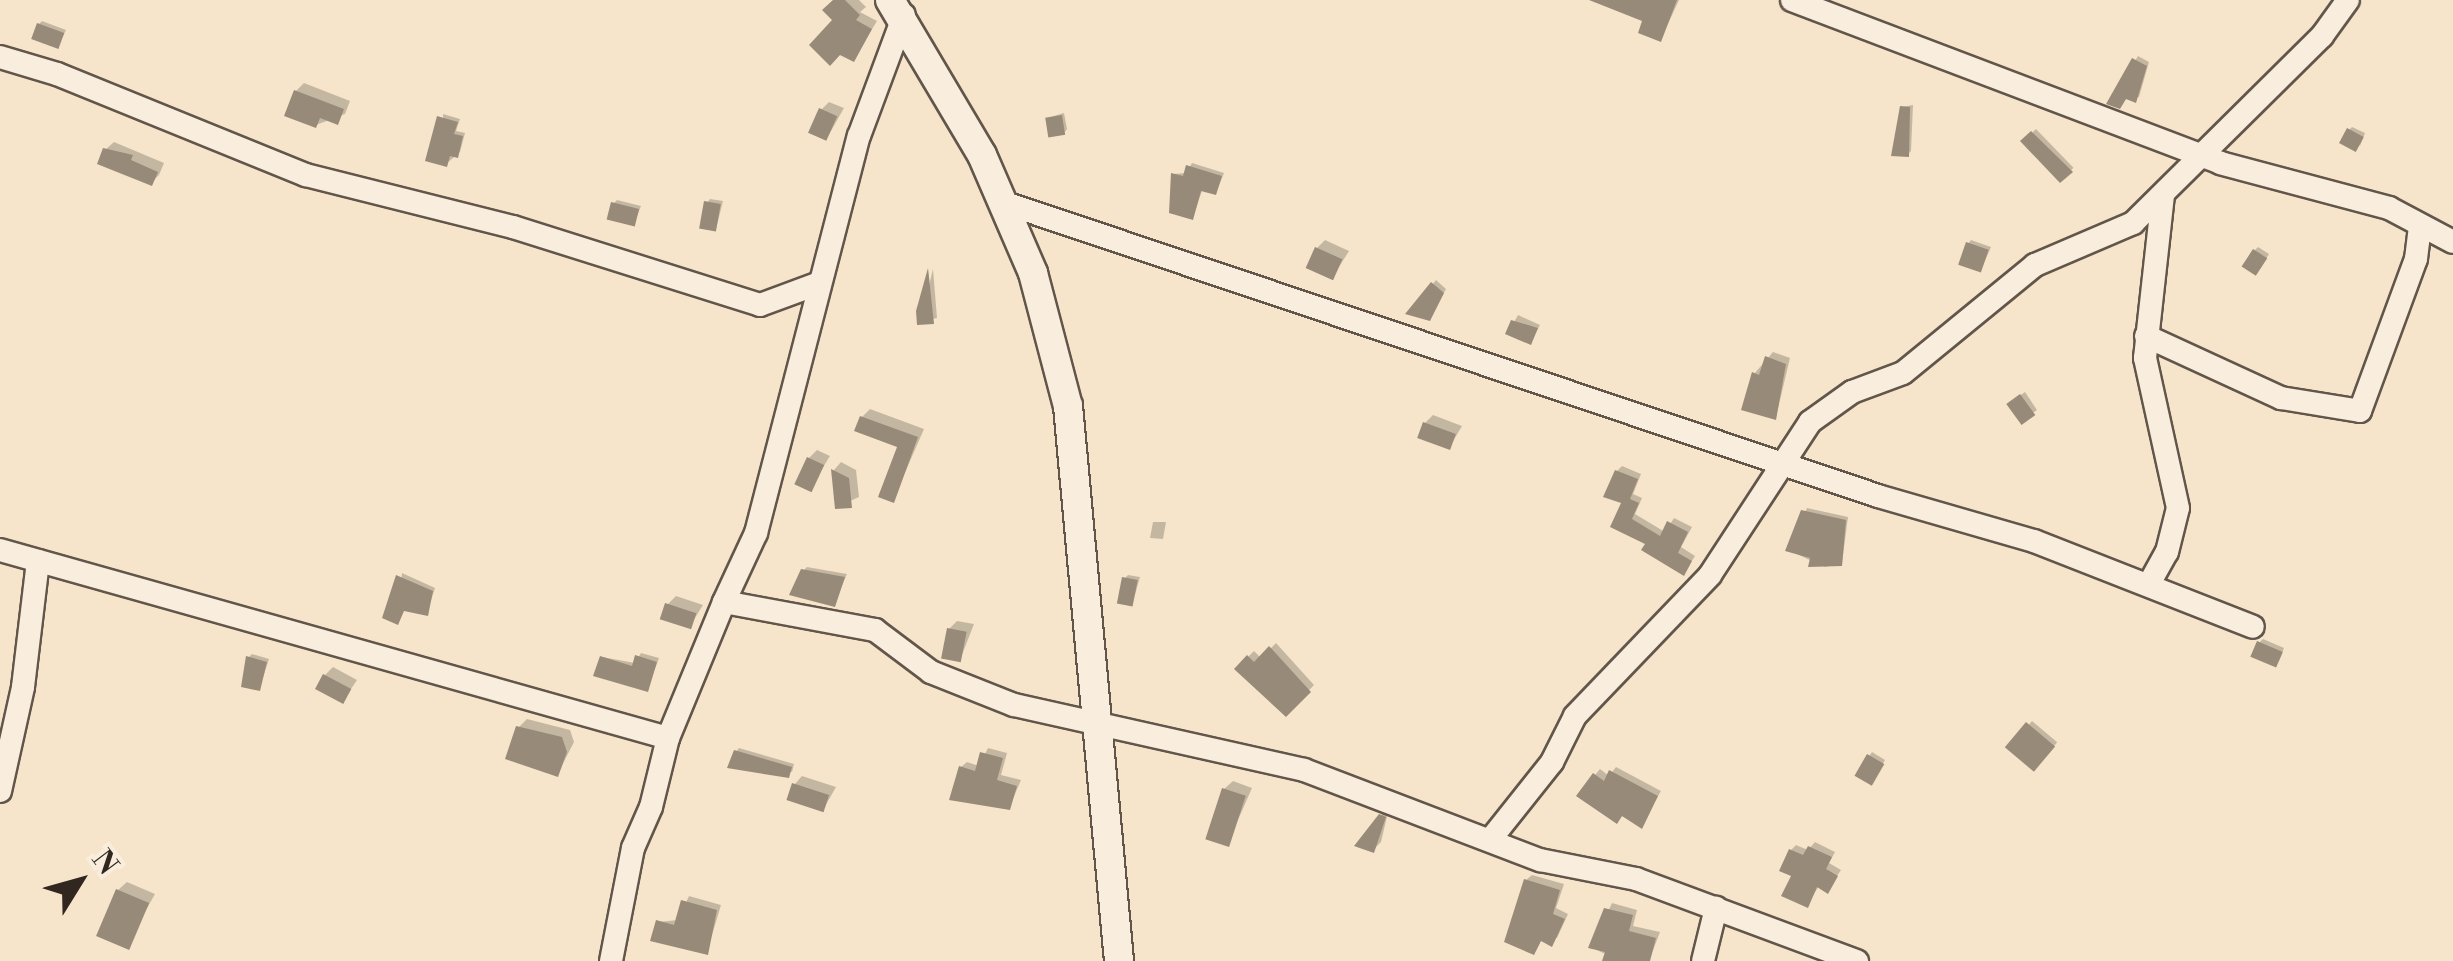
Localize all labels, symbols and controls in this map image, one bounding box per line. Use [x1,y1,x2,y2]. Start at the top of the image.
north arrow [30,831,130,931]
text: N [84,843,125,882]

